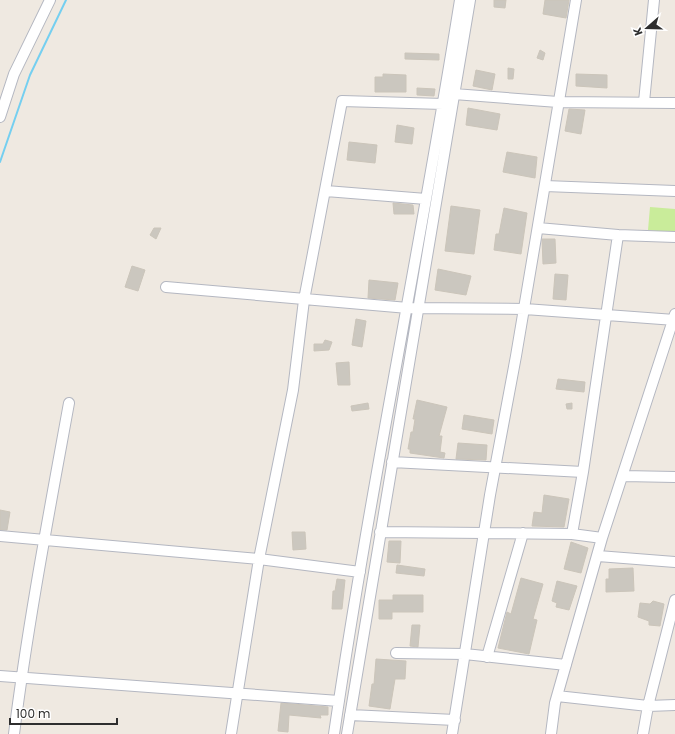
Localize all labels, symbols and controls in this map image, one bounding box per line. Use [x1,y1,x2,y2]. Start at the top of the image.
north arrow [627,8,667,48]
text: K [629,25,646,38]
scale bar [10,700,117,726]
text: 100 m [16,705,50,722]

